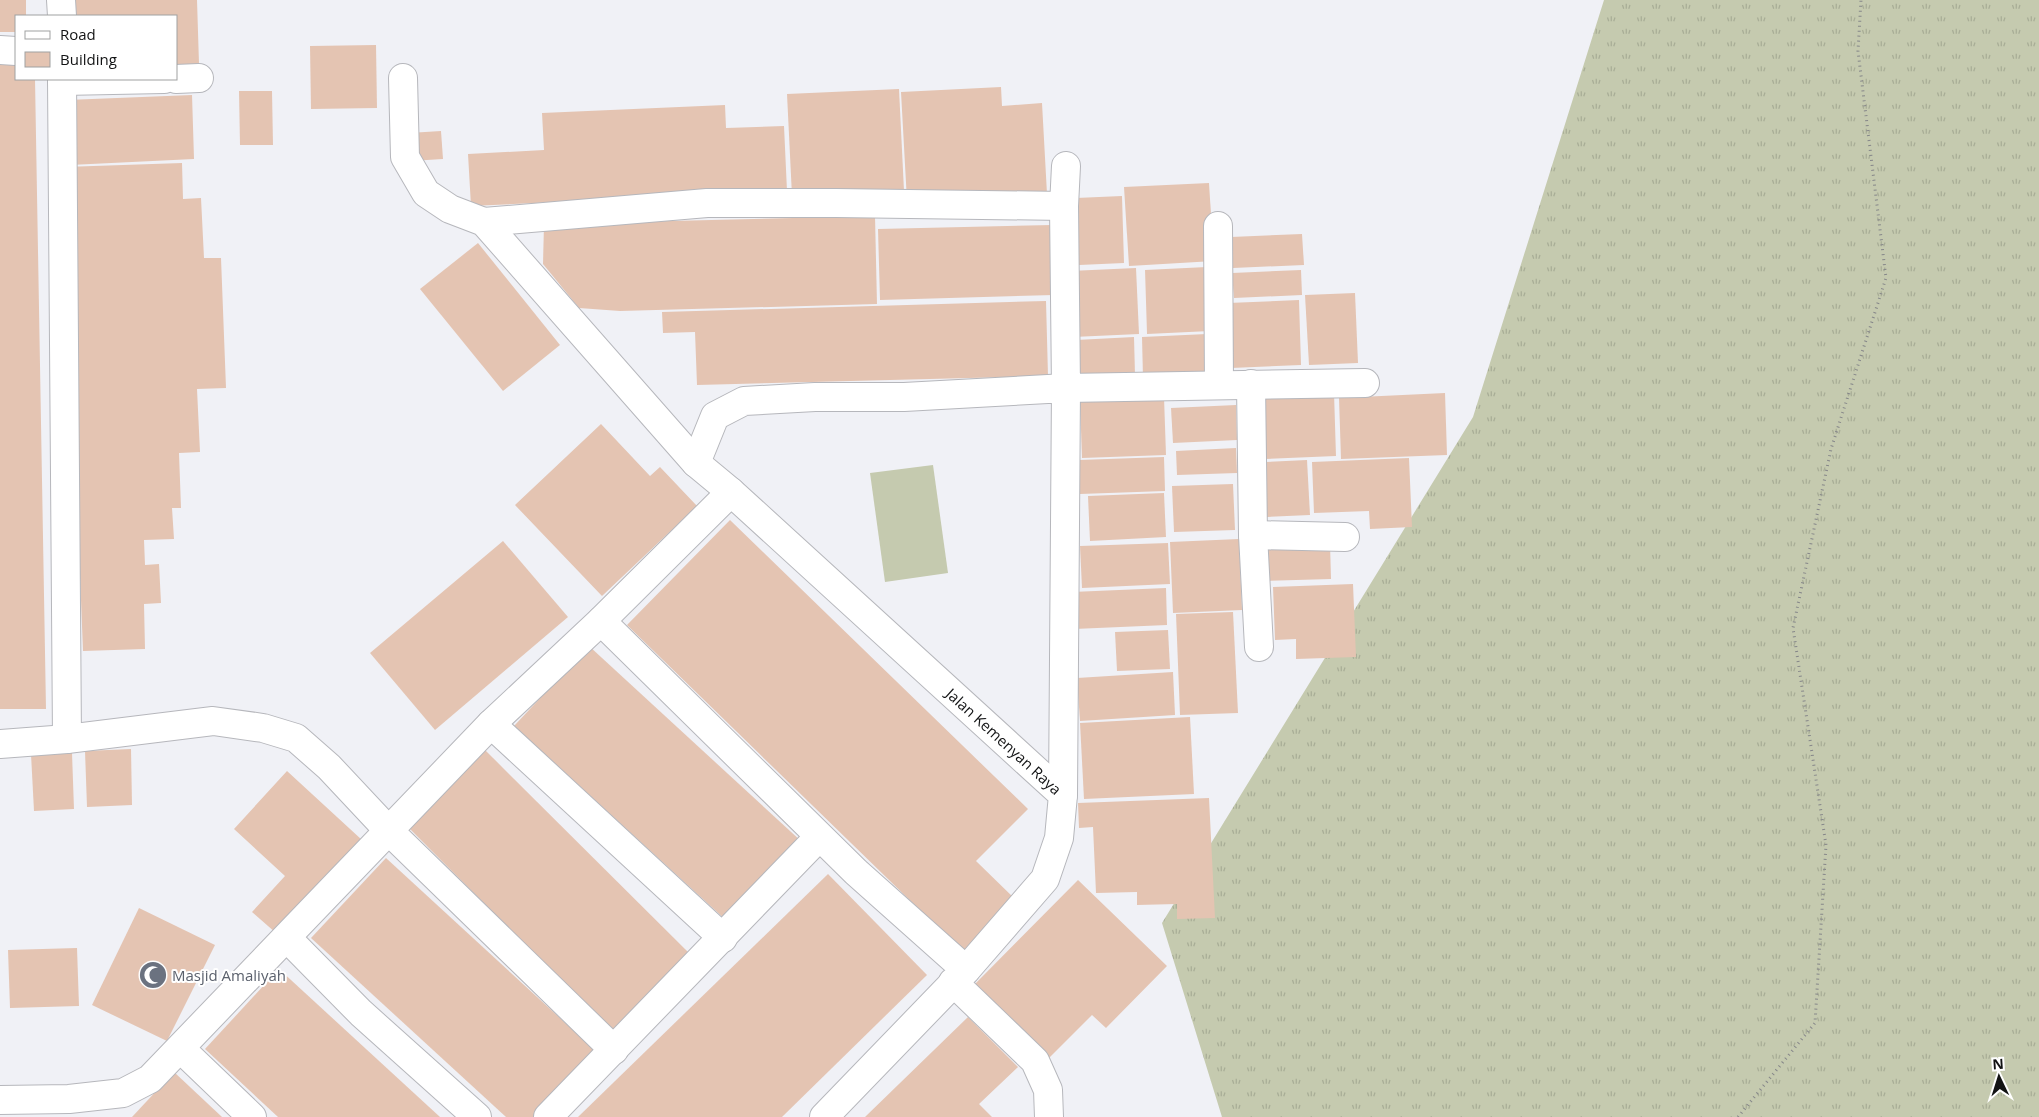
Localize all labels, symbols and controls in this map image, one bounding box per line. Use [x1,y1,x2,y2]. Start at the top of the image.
legend [15,15,178,80]
text: Road [60,24,96,44]
text: Building [60,49,117,69]
street label: Jalan Kemenyan Raya [941,682,1066,799]
mosque icon: Masjid Amaliyah [138,960,168,990]
place label: Masjid Amaliyah [172,965,286,985]
north arrow [1974,1052,2024,1102]
text: N [1992,1054,2004,1073]

